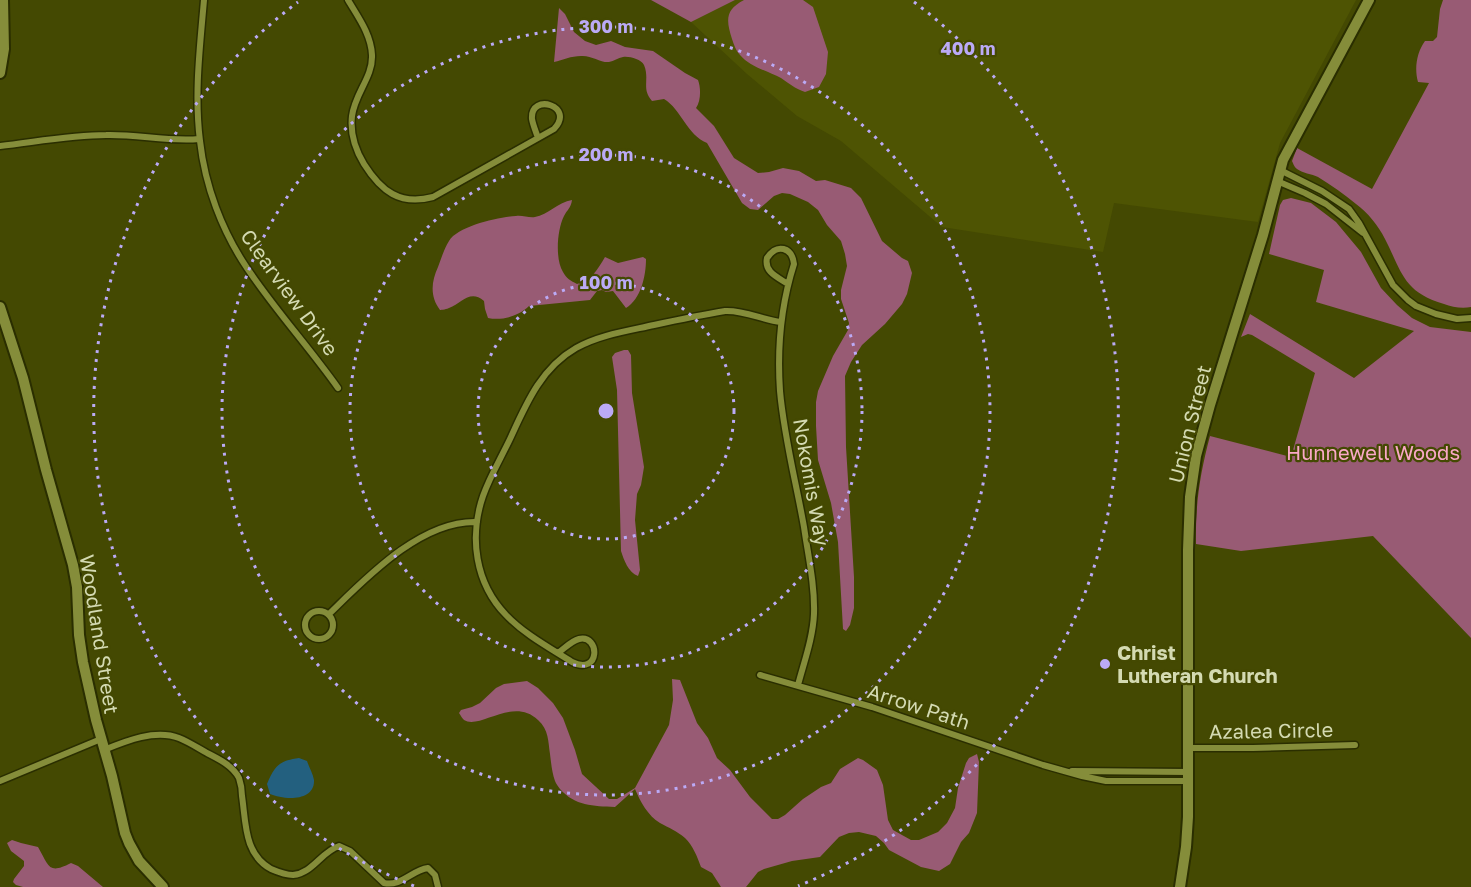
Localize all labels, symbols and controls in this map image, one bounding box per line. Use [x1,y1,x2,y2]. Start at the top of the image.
text: 300 m [579,15,633,37]
text: 400 m [941,37,995,59]
text: 200 m [579,143,633,165]
street label: Clearview Drive [236,224,344,360]
text: 100 m [580,271,632,293]
street label: Union Street [1163,363,1215,485]
centre of rings [596,401,616,421]
street label: Nokomis Way [789,416,835,548]
park label: Hunnewell Woods [1286,440,1460,464]
street label: Woodland Street [76,553,124,715]
place label: Christ Lutheran Church [1117,640,1278,687]
marker: Christ Lutheran Church [1098,657,1112,671]
street label: Arrow Path [865,678,973,734]
street label: Azalea Circle [1209,717,1333,743]

